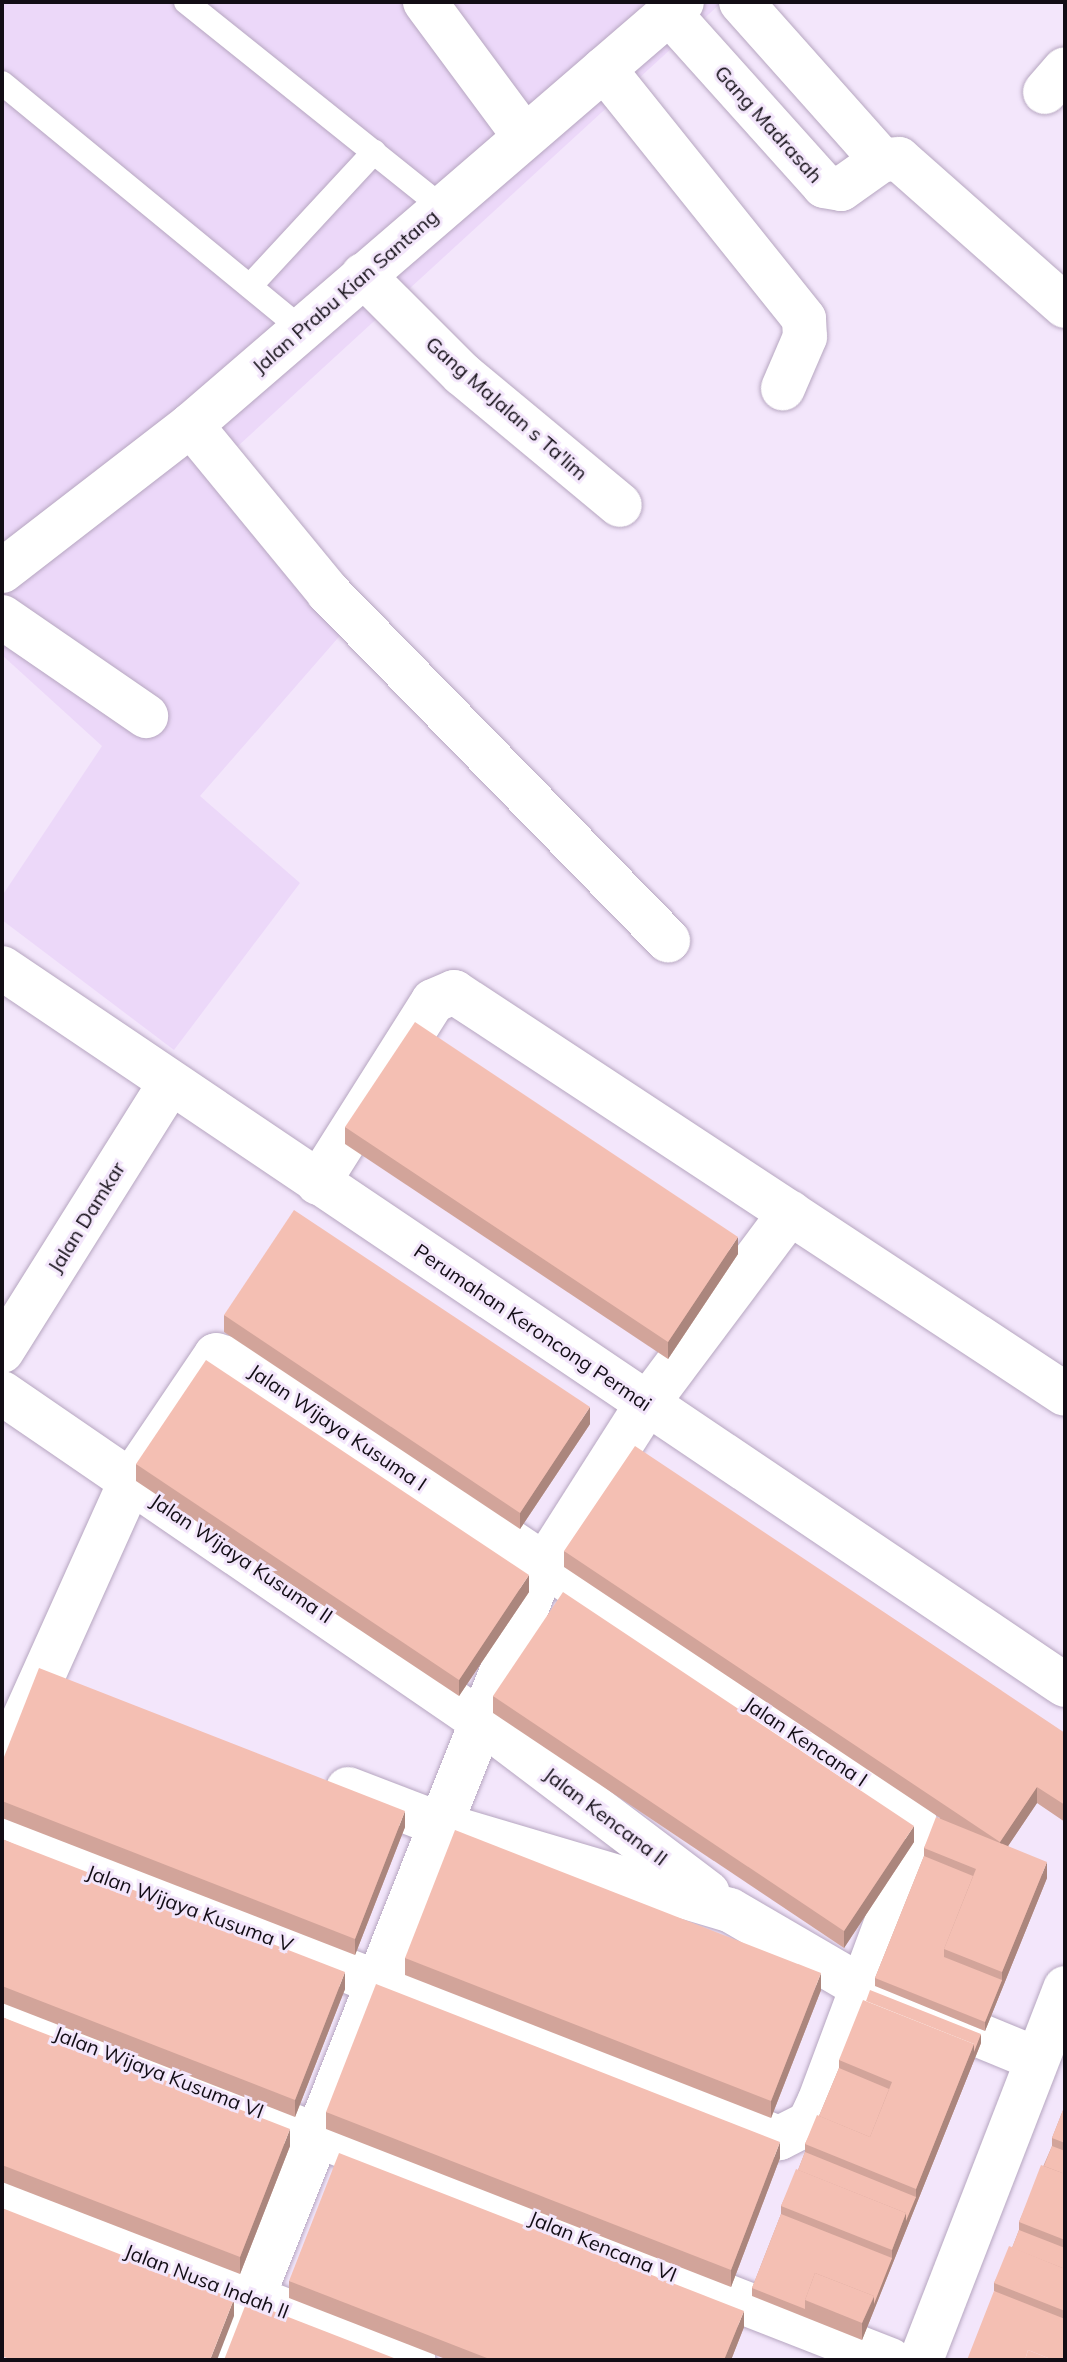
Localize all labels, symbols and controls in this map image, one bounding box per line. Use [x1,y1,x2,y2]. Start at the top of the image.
street label: Gang Madrasah [710,60,828,188]
street label: Jalan Prabu Kian Santang [247,204,443,378]
street label: Gang MaJalan s Ta'lim [421,331,593,485]
street label: Jalan Damkar [42,1157,130,1277]
street label: Perumahan Keroncong Permai [410,1238,656,1416]
street label: Jalan Wijaya Kusuma I [245,1359,431,1495]
street label: Jalan Wijaya Kusuma II [146,1488,338,1628]
street label: Jalan Kencana I [740,1691,872,1791]
street label: Jalan Kencana II [539,1762,673,1870]
street label: Jalan Wijaya Kusuma V [84,1859,296,1957]
street label: Jalan Wijaya Kusuma VI [51,2021,267,2123]
street label: Jalan Kencana VI [526,2205,680,2287]
street label: Jalan Nusa Indah II [121,2239,293,2323]

